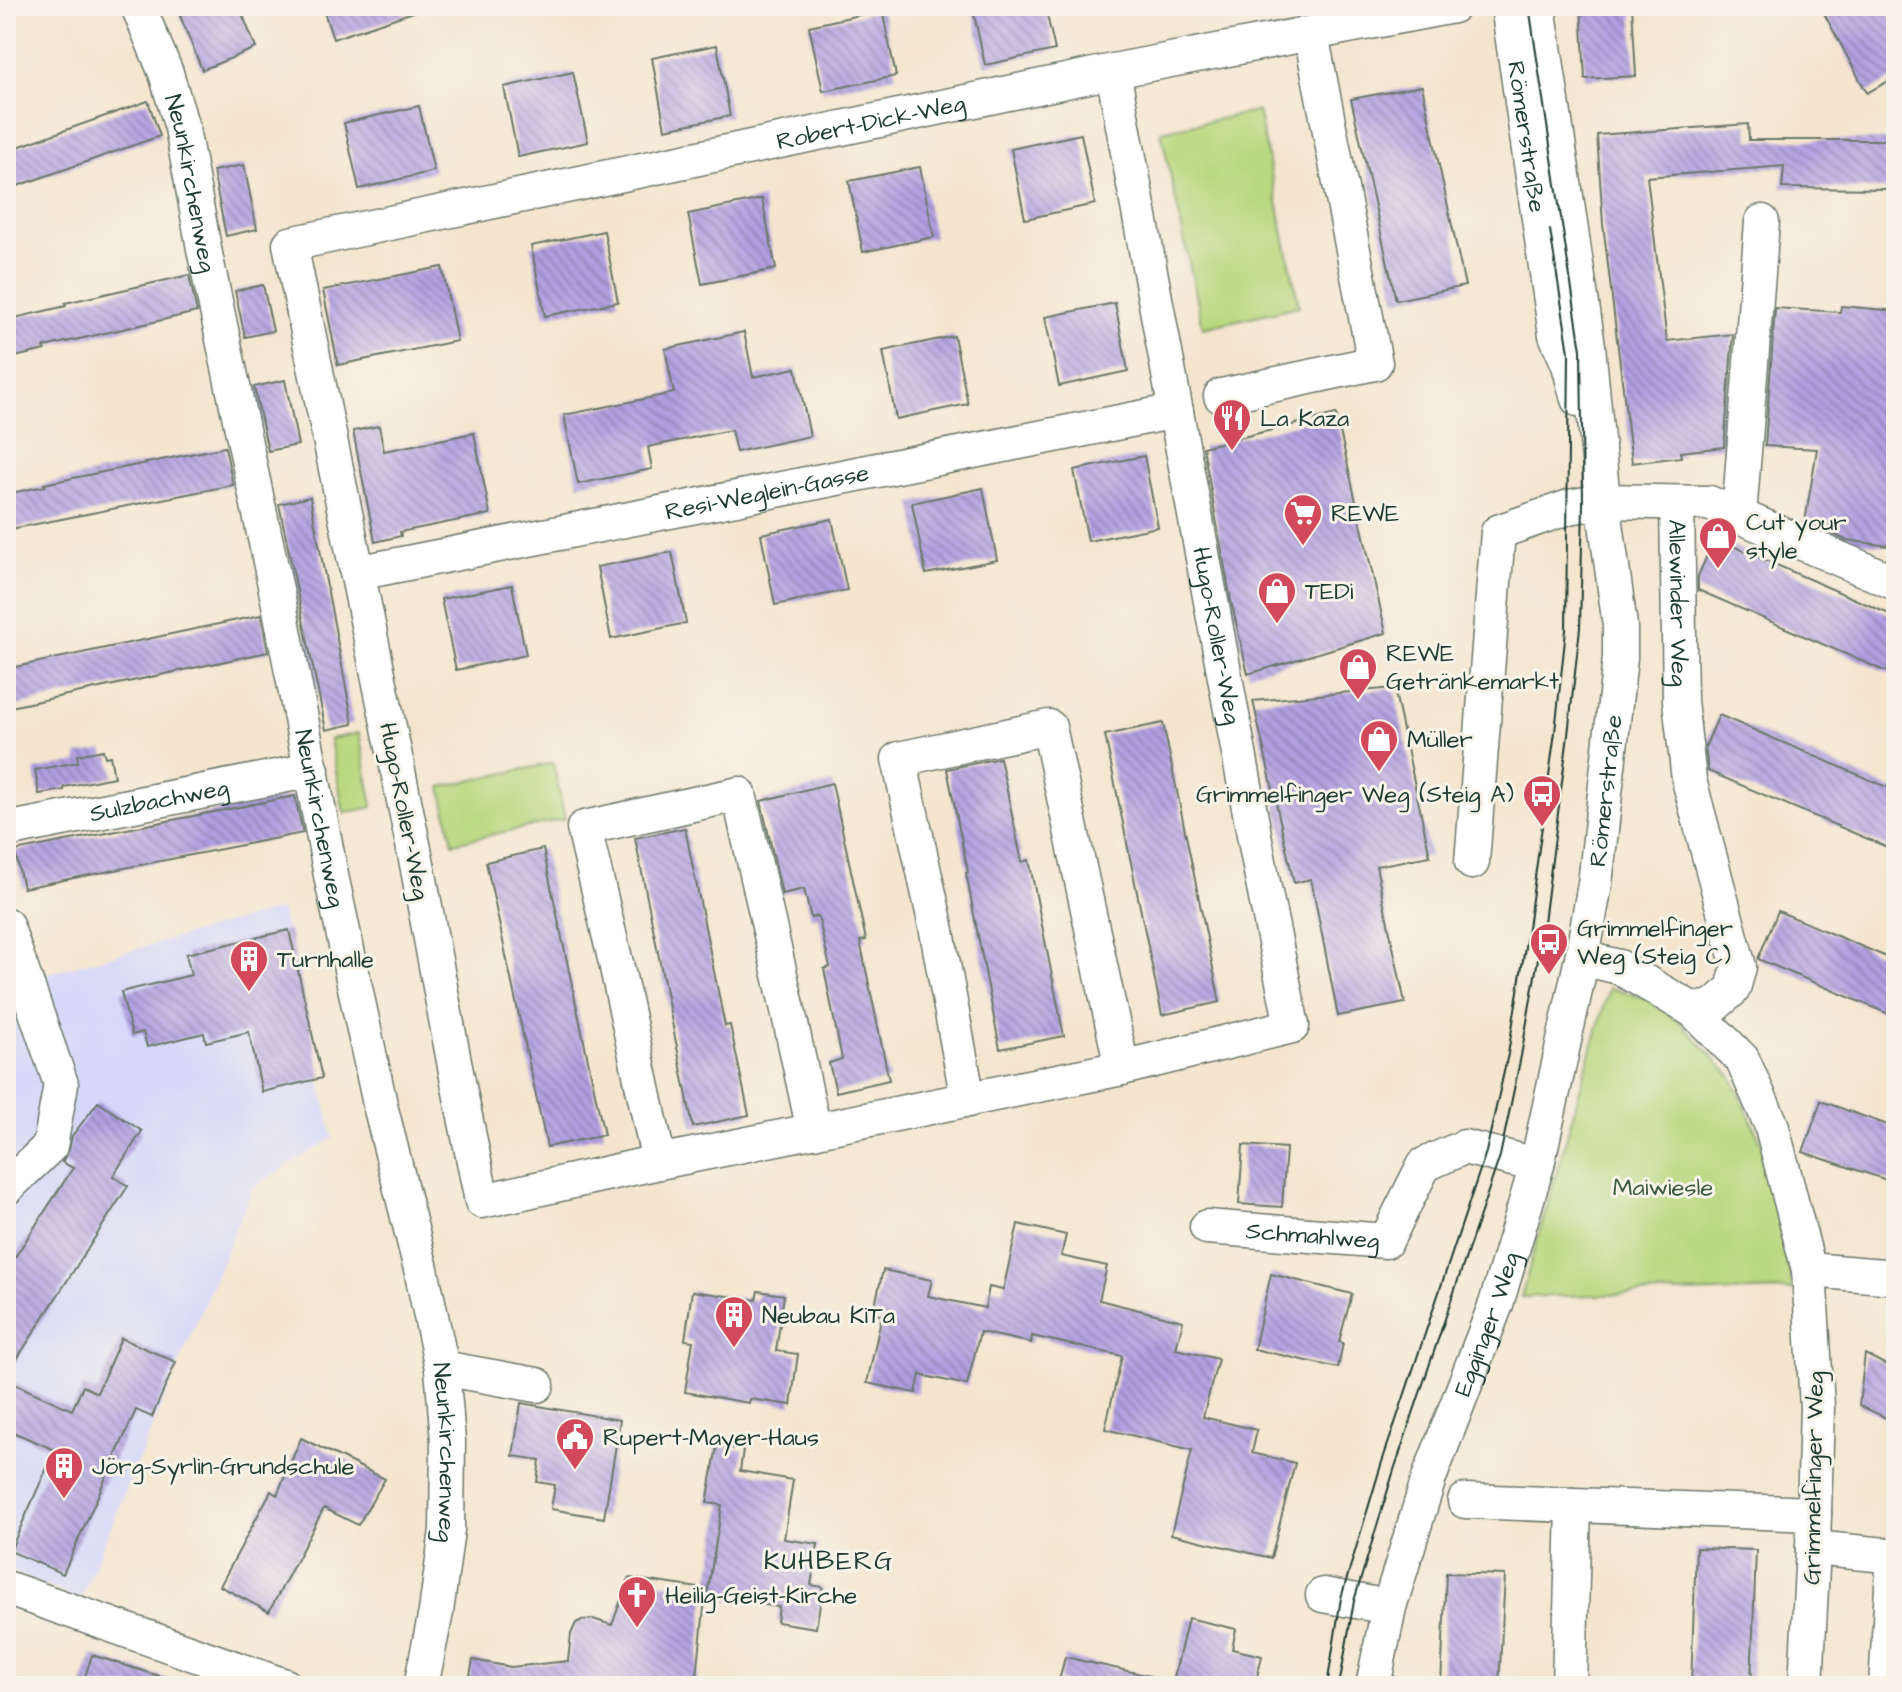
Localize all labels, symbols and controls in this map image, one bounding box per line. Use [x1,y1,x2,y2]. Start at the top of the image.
street label: Römerstraße [1498,59,1554,215]
street label: Robert-Dick-Weg [774,87,969,159]
street label: Neunkirchenweg [155,91,224,276]
restaurant icon: La Kaza [1211,397,1253,452]
place label: La Kaza [1260,402,1349,436]
street label: Resi-Weglein-Gasse [662,456,872,530]
supermarket icon: REWE [1282,492,1324,547]
place label: REWE [1331,497,1399,531]
place label: Cut your style [1746,506,1847,569]
shop icon: Cut your style [1697,515,1739,570]
street label: Allewinder Weg [1659,519,1696,687]
street label: Hugo-Roller-Weg [1183,544,1249,727]
shop icon: TEDi [1256,570,1298,625]
place label: TEDi [1305,575,1354,609]
place label: REWE Getränkemarkt [1386,637,1559,699]
shop icon: REWE Getränkemarkt [1337,646,1379,701]
street label: Römerstraße [1581,713,1632,868]
shop icon: Müller [1358,718,1400,773]
street label: Hugo-Roller-Weg [369,720,438,903]
place label: Müller [1407,723,1473,757]
street label: Neunkirchenweg [285,727,353,911]
street label: Sulzbachweg [87,771,232,831]
bus stop icon: Grimmelfinger Weg (Steig A) [1521,773,1563,828]
place label: Grimmelfinger Weg (Steig A) [1196,778,1514,813]
place label: Grimmelfinger Weg (Steig C) [1577,912,1733,975]
bus stop icon: Grimmelfinger Weg (Steig C) [1528,921,1570,976]
building icon: Turnhalle [228,938,270,993]
place label: Turnhalle [277,943,374,977]
park label: Maiwiesle [1613,1171,1713,1205]
street label: Schmahlweg [1245,1214,1381,1259]
street label: Egginger Weg [1446,1248,1529,1401]
building icon: Neubau KiTa [713,1294,755,1349]
place label: Neubau KiTa [762,1299,895,1333]
street label: Neunkirchenweg [424,1361,464,1545]
street label: Grimmelfinger Weg [1795,1371,1834,1585]
public building icon: Rupert-Mayer-Haus [554,1416,596,1471]
place label: Rupert-Mayer-Haus [603,1421,819,1456]
building icon: Jörg-Syrlin-Grundschule [43,1445,85,1500]
place label: Jörg-Syrlin-Grundschule [92,1450,354,1485]
district label: KUHBERG [764,1543,894,1579]
church icon: Heilig-Geist-Kirche [616,1574,658,1629]
place label: Heilig-Geist-Kirche [665,1579,857,1614]

